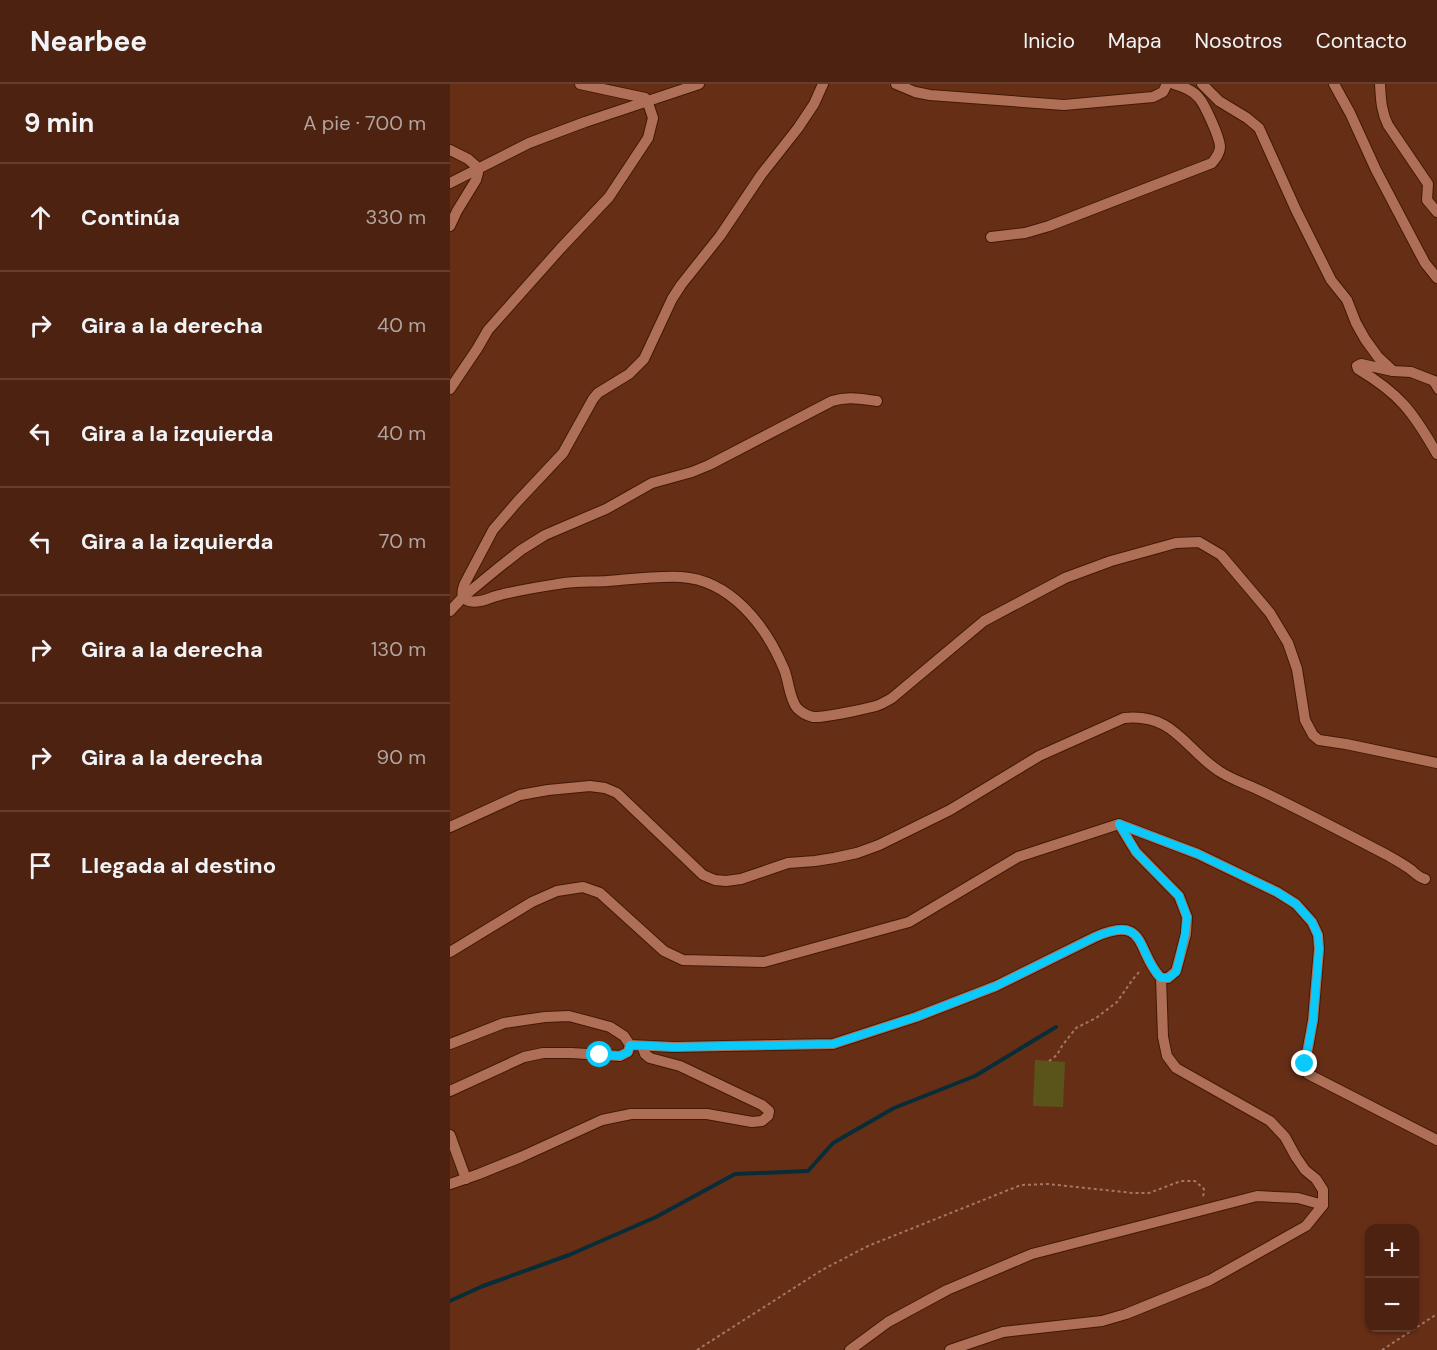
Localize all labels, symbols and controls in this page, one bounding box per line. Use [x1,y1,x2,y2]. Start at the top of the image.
text: Nearbee [30,23,147,60]
text: Inicio [1023,27,1075,55]
text: Mapa [1108,27,1162,55]
text: Nosotros [1195,27,1283,55]
text: Contacto [1316,27,1407,55]
text: 9 min [24,106,94,140]
text: A pie · 700 m [303,110,426,136]
icon: ahead [24,201,57,234]
text: Continúa [81,203,180,232]
text: 330 m [366,204,426,230]
icon: right [24,309,57,342]
text: Gira a la derecha [81,311,263,340]
text: 40 m [377,312,426,338]
icon: left [24,417,57,450]
text: Gira a la izquierda [81,419,273,448]
text: 40 m [377,420,426,446]
icon: left [24,525,57,558]
text: Gira a la izquierda [81,527,273,556]
text: 70 m [379,528,426,554]
icon: right [24,633,57,666]
text: Gira a la derecha [81,635,263,664]
text: 130 m [371,636,426,662]
icon: right [24,741,57,774]
text: Gira a la derecha [81,743,263,772]
text: 90 m [377,744,426,770]
icon: arrive [24,849,57,882]
text: Llegada al destino [81,851,276,880]
route start [586,1041,612,1067]
route end [1291,1050,1317,1076]
map controls [1365,1224,1419,1332]
button: + [1365,1224,1419,1278]
button: − [1365,1278,1419,1332]

